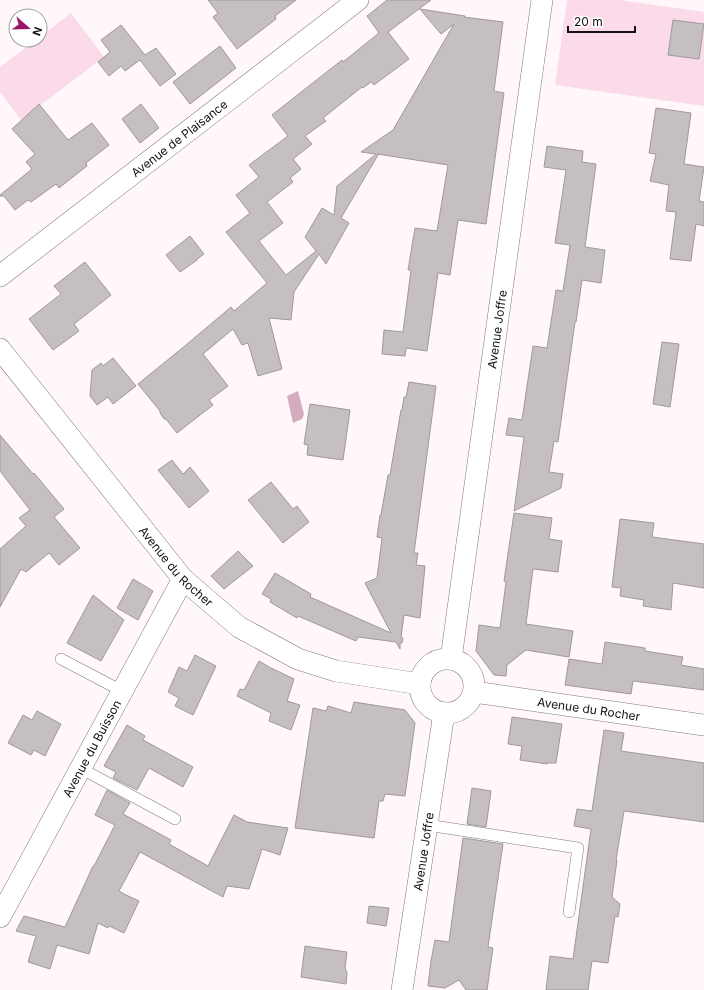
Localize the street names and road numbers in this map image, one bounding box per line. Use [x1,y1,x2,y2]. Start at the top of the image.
street label: Avenue de Plaisance [128,96,230,180]
street label: Avenue Joffre [484,289,509,369]
street label: Avenue du Rocher [136,523,217,610]
street label: Avenue du Rocher [536,694,642,723]
street label: Avenue du Buisson [59,697,124,799]
street label: Avenue Joffre [410,811,436,892]

